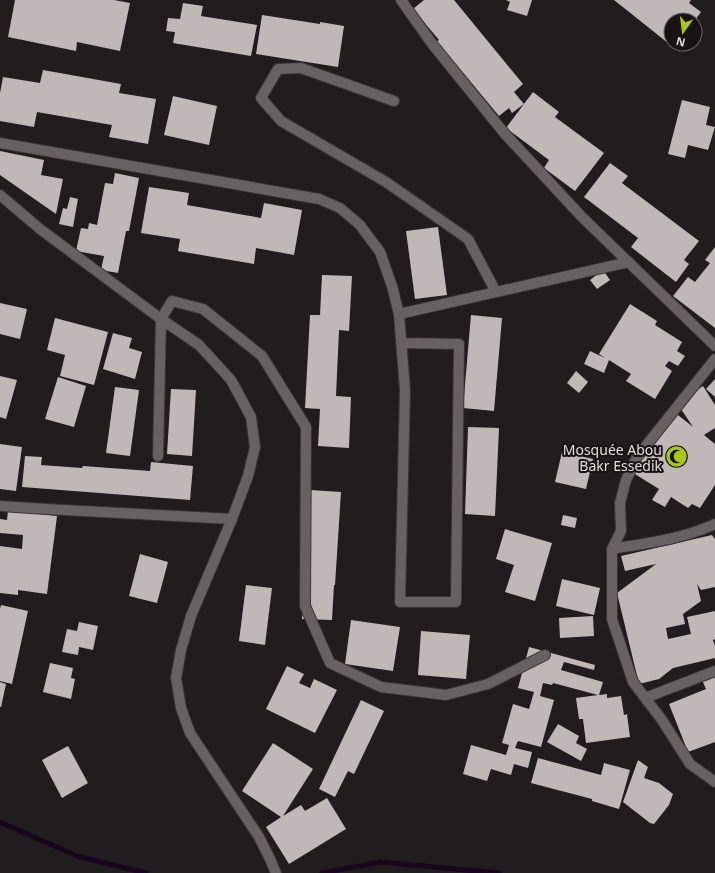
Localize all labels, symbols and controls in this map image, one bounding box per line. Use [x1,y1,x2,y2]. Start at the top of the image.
north arrow [663,12,703,52]
text: N [674,34,687,51]
place label: Mosquée Abou Bakr Essedik [563,440,663,475]
mosque icon: Mosquée Abou Bakr Essedik [664,444,690,470]

